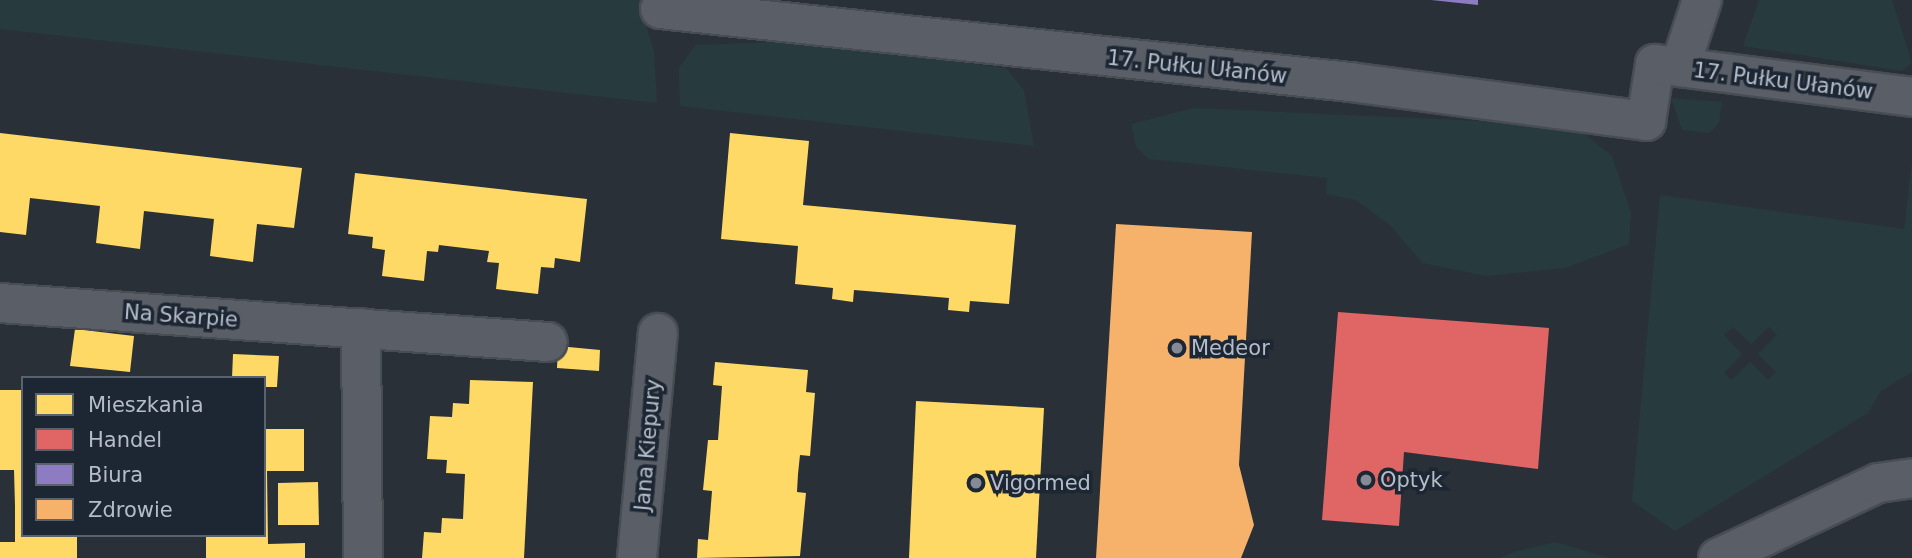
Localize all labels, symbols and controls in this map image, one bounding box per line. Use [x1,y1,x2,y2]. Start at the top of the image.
street label: 17. Pułku Ułanów [1106,45,1288,89]
street label: 17. Pułku Ułanów [1692,57,1874,105]
street label: Na Skarpie [123,299,239,333]
place label: Medeor [1191,335,1270,361]
marker: Medeor [1169,340,1185,356]
legend [21,376,266,537]
street label: Jana Kiepury [630,378,666,512]
text: Mieszkania [88,393,204,417]
text: Handel [88,428,162,452]
text: Biura [88,463,143,487]
place label: Optyk [1380,467,1443,493]
place label: Vigormed [990,470,1091,496]
marker: Optyk [1358,472,1374,488]
marker: Vigormed [968,475,984,491]
text: Zdrowie [88,498,173,522]

